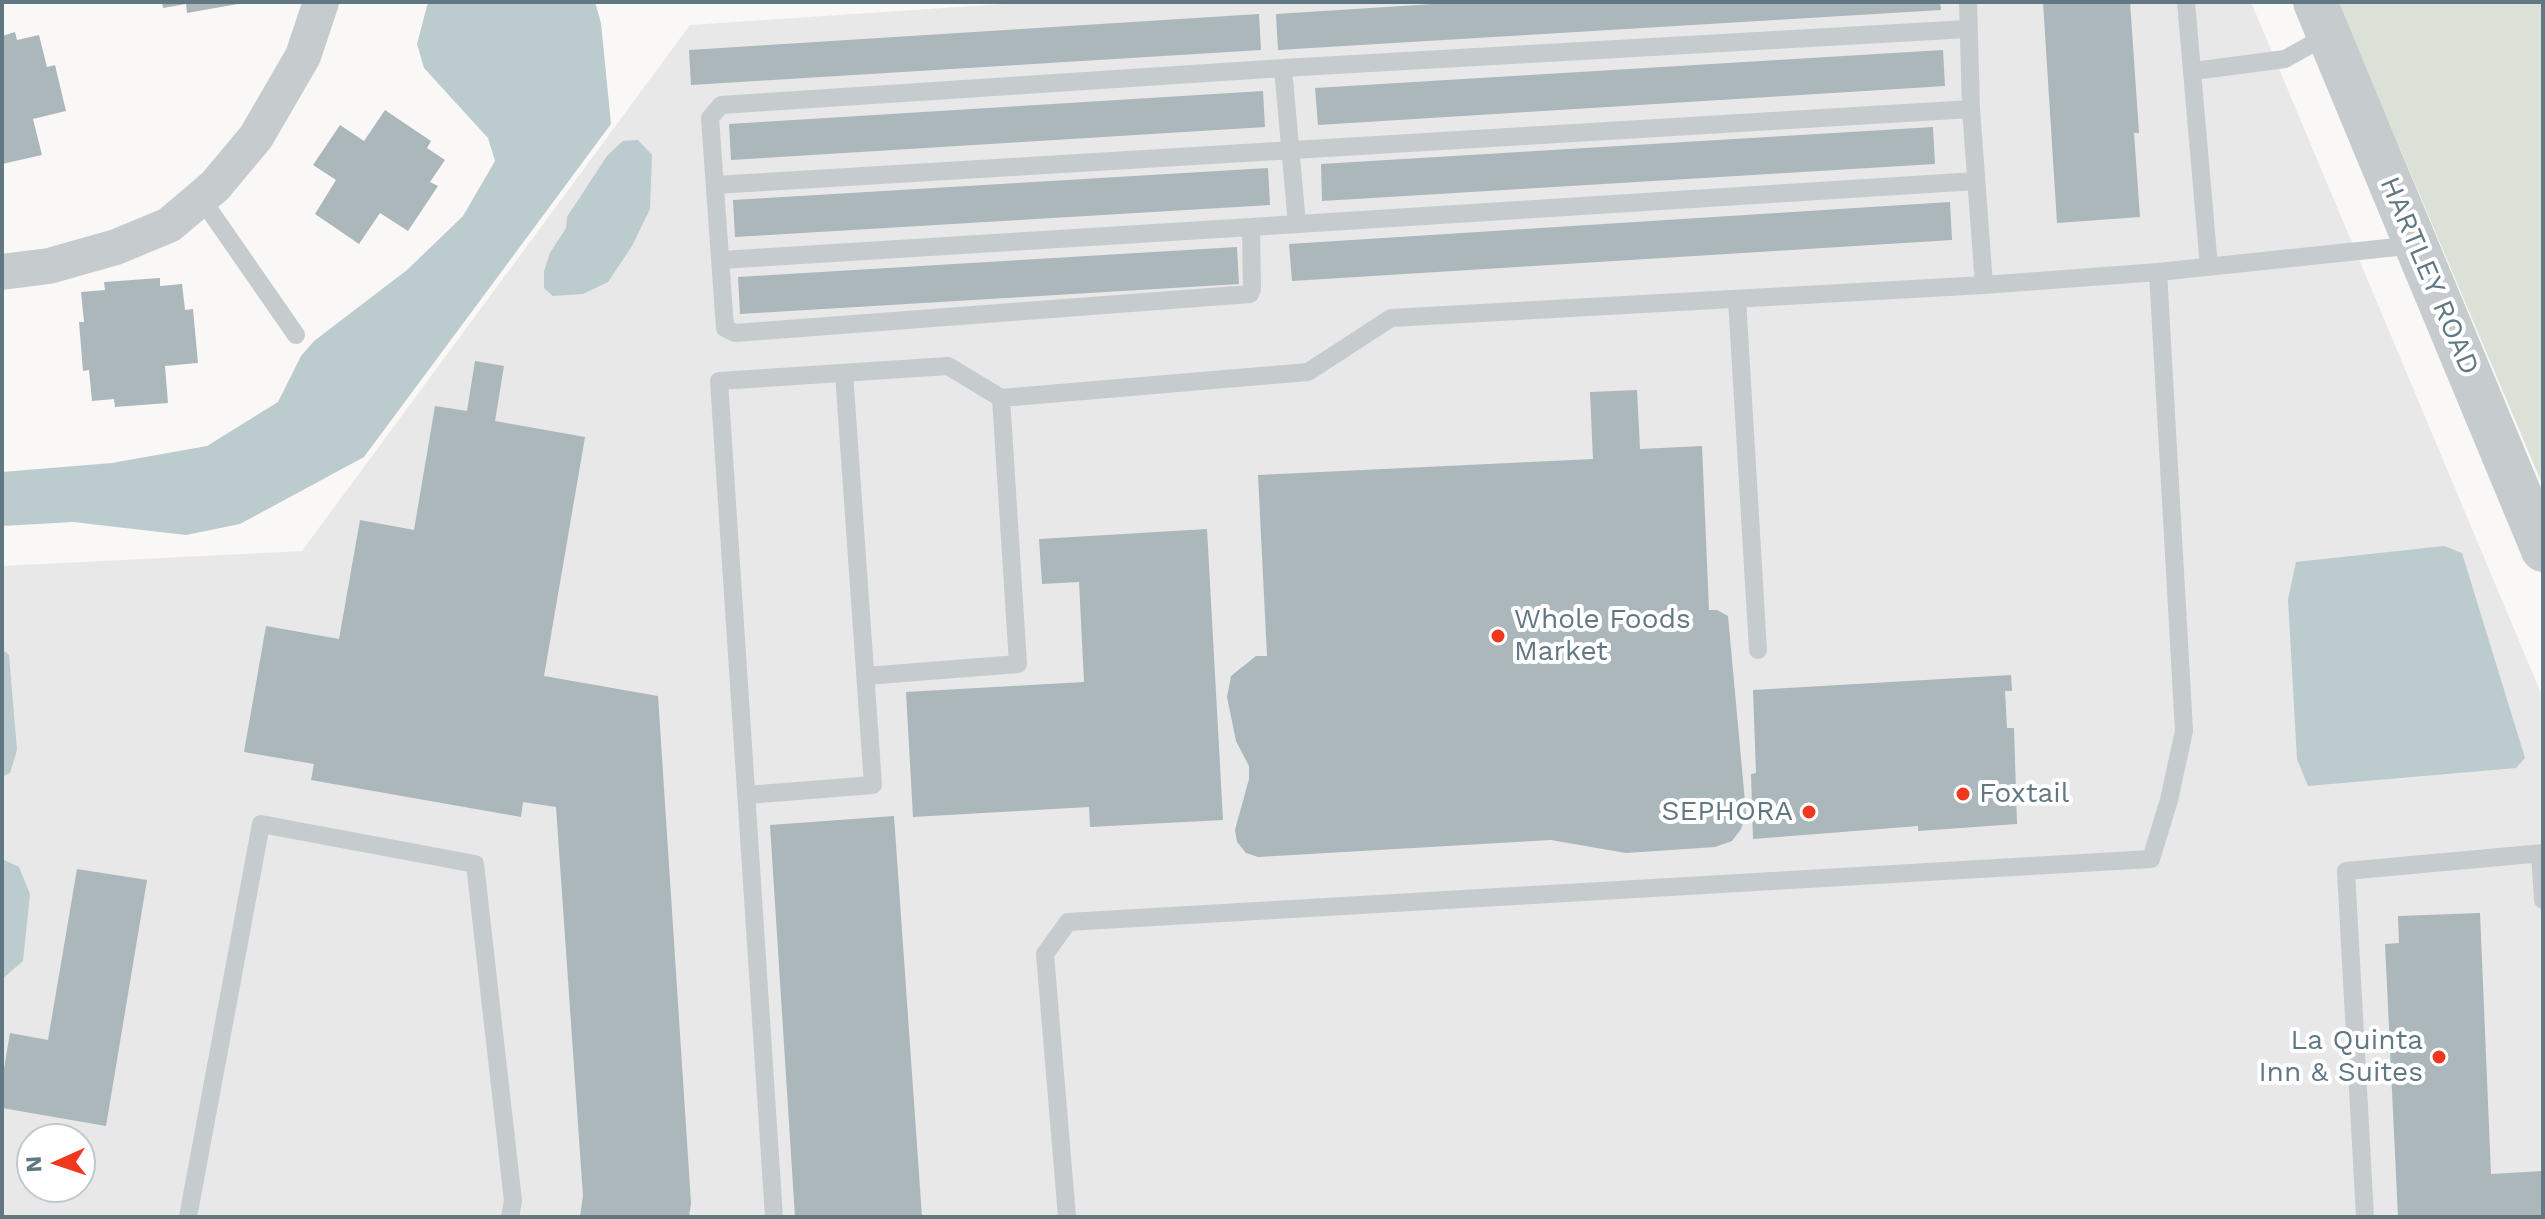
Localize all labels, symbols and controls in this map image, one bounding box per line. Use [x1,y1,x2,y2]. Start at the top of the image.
street label: HARTLEY ROAD [2372,172,2486,380]
place label: Whole Foods Market [1514,603,1691,669]
marker: Whole Foods Market [1489,627,1507,645]
place label: Foxtail [1979,777,2069,811]
marker: Foxtail [1954,785,1972,803]
place label: SEPHORA [1662,795,1793,829]
marker: SEPHORA [1800,803,1818,821]
place label: La Quinta Inn & Suites [2258,1024,2423,1090]
marker: La Quinta Inn & Suites [2430,1048,2448,1066]
north arrow [16,1123,96,1203]
text: N [21,1155,46,1173]

